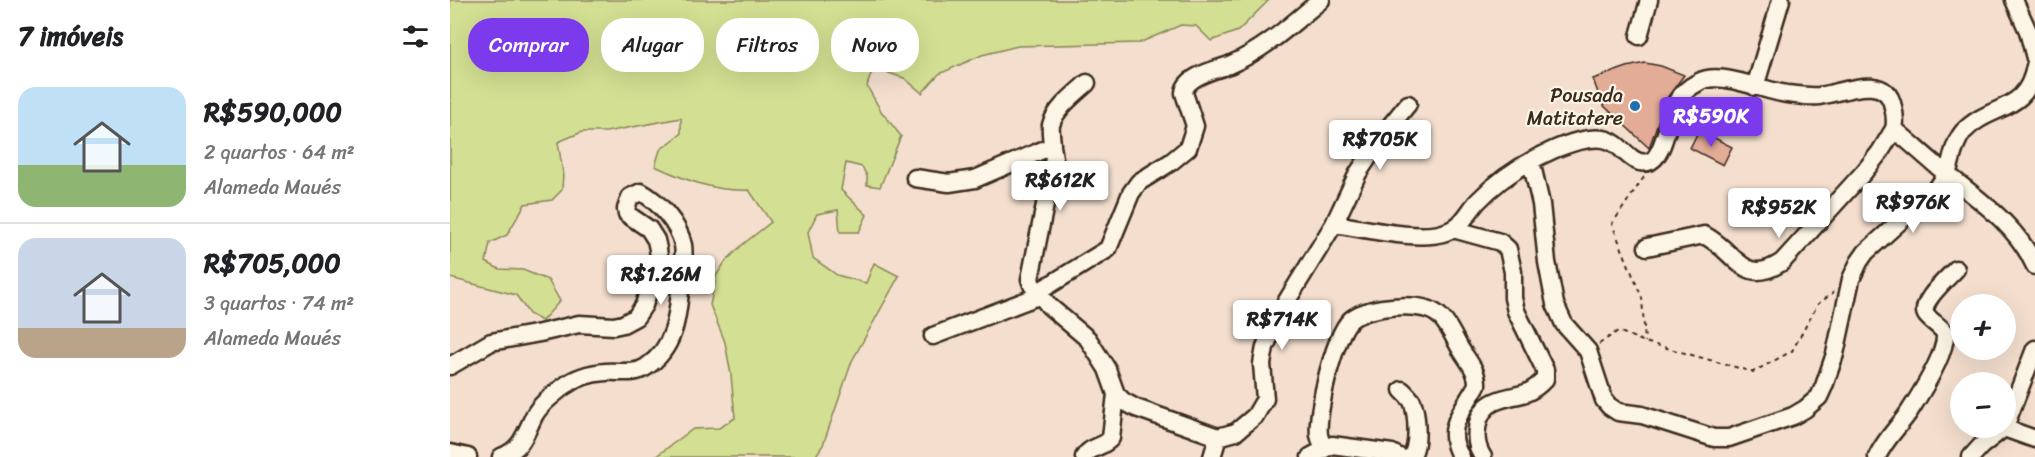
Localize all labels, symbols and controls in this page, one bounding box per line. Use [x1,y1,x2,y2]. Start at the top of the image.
text: 7 imóveis [18,13,123,59]
chip: Comprar [468,18,589,72]
chip: Alugar [601,18,704,72]
chip: Filtros [716,18,819,72]
chip: Novo [831,18,919,72]
icon: filters [399,20,432,53]
place label: Pousada Matitatere [1527,78,1623,136]
text: R$590,000 [204,89,342,135]
pin: R$590K [1662,97,1760,148]
marker: Pousada Matitatere [1628,99,1642,113]
text: R$590K [1674,99,1748,134]
icon: home [66,111,138,183]
pin: R$705K [1331,120,1429,171]
text: R$705K [1343,122,1417,157]
text: 2 quartos · 64 m² [204,135,355,170]
pin: R$612K [1011,161,1109,212]
text: R$612K [1025,163,1095,198]
text: Alameda Maués [204,170,341,205]
pin: R$976K [1864,183,1962,234]
text: R$976K [1877,185,1949,220]
pin: R$952K [1730,188,1828,239]
text: R$952K [1742,190,1816,225]
text: R$705,000 [204,240,341,286]
pin: R$1.26M [606,255,716,306]
text: R$1.26M [621,257,701,292]
icon: home [66,262,138,334]
text: 3 quartos · 74 m² [204,286,354,321]
map controls [1950,294,2016,438]
button: + [1950,294,2016,360]
pin: R$714K [1233,300,1331,351]
text: R$714K [1247,302,1317,337]
text: Alameda Maués [204,321,341,356]
button: − [1950,372,2016,438]

